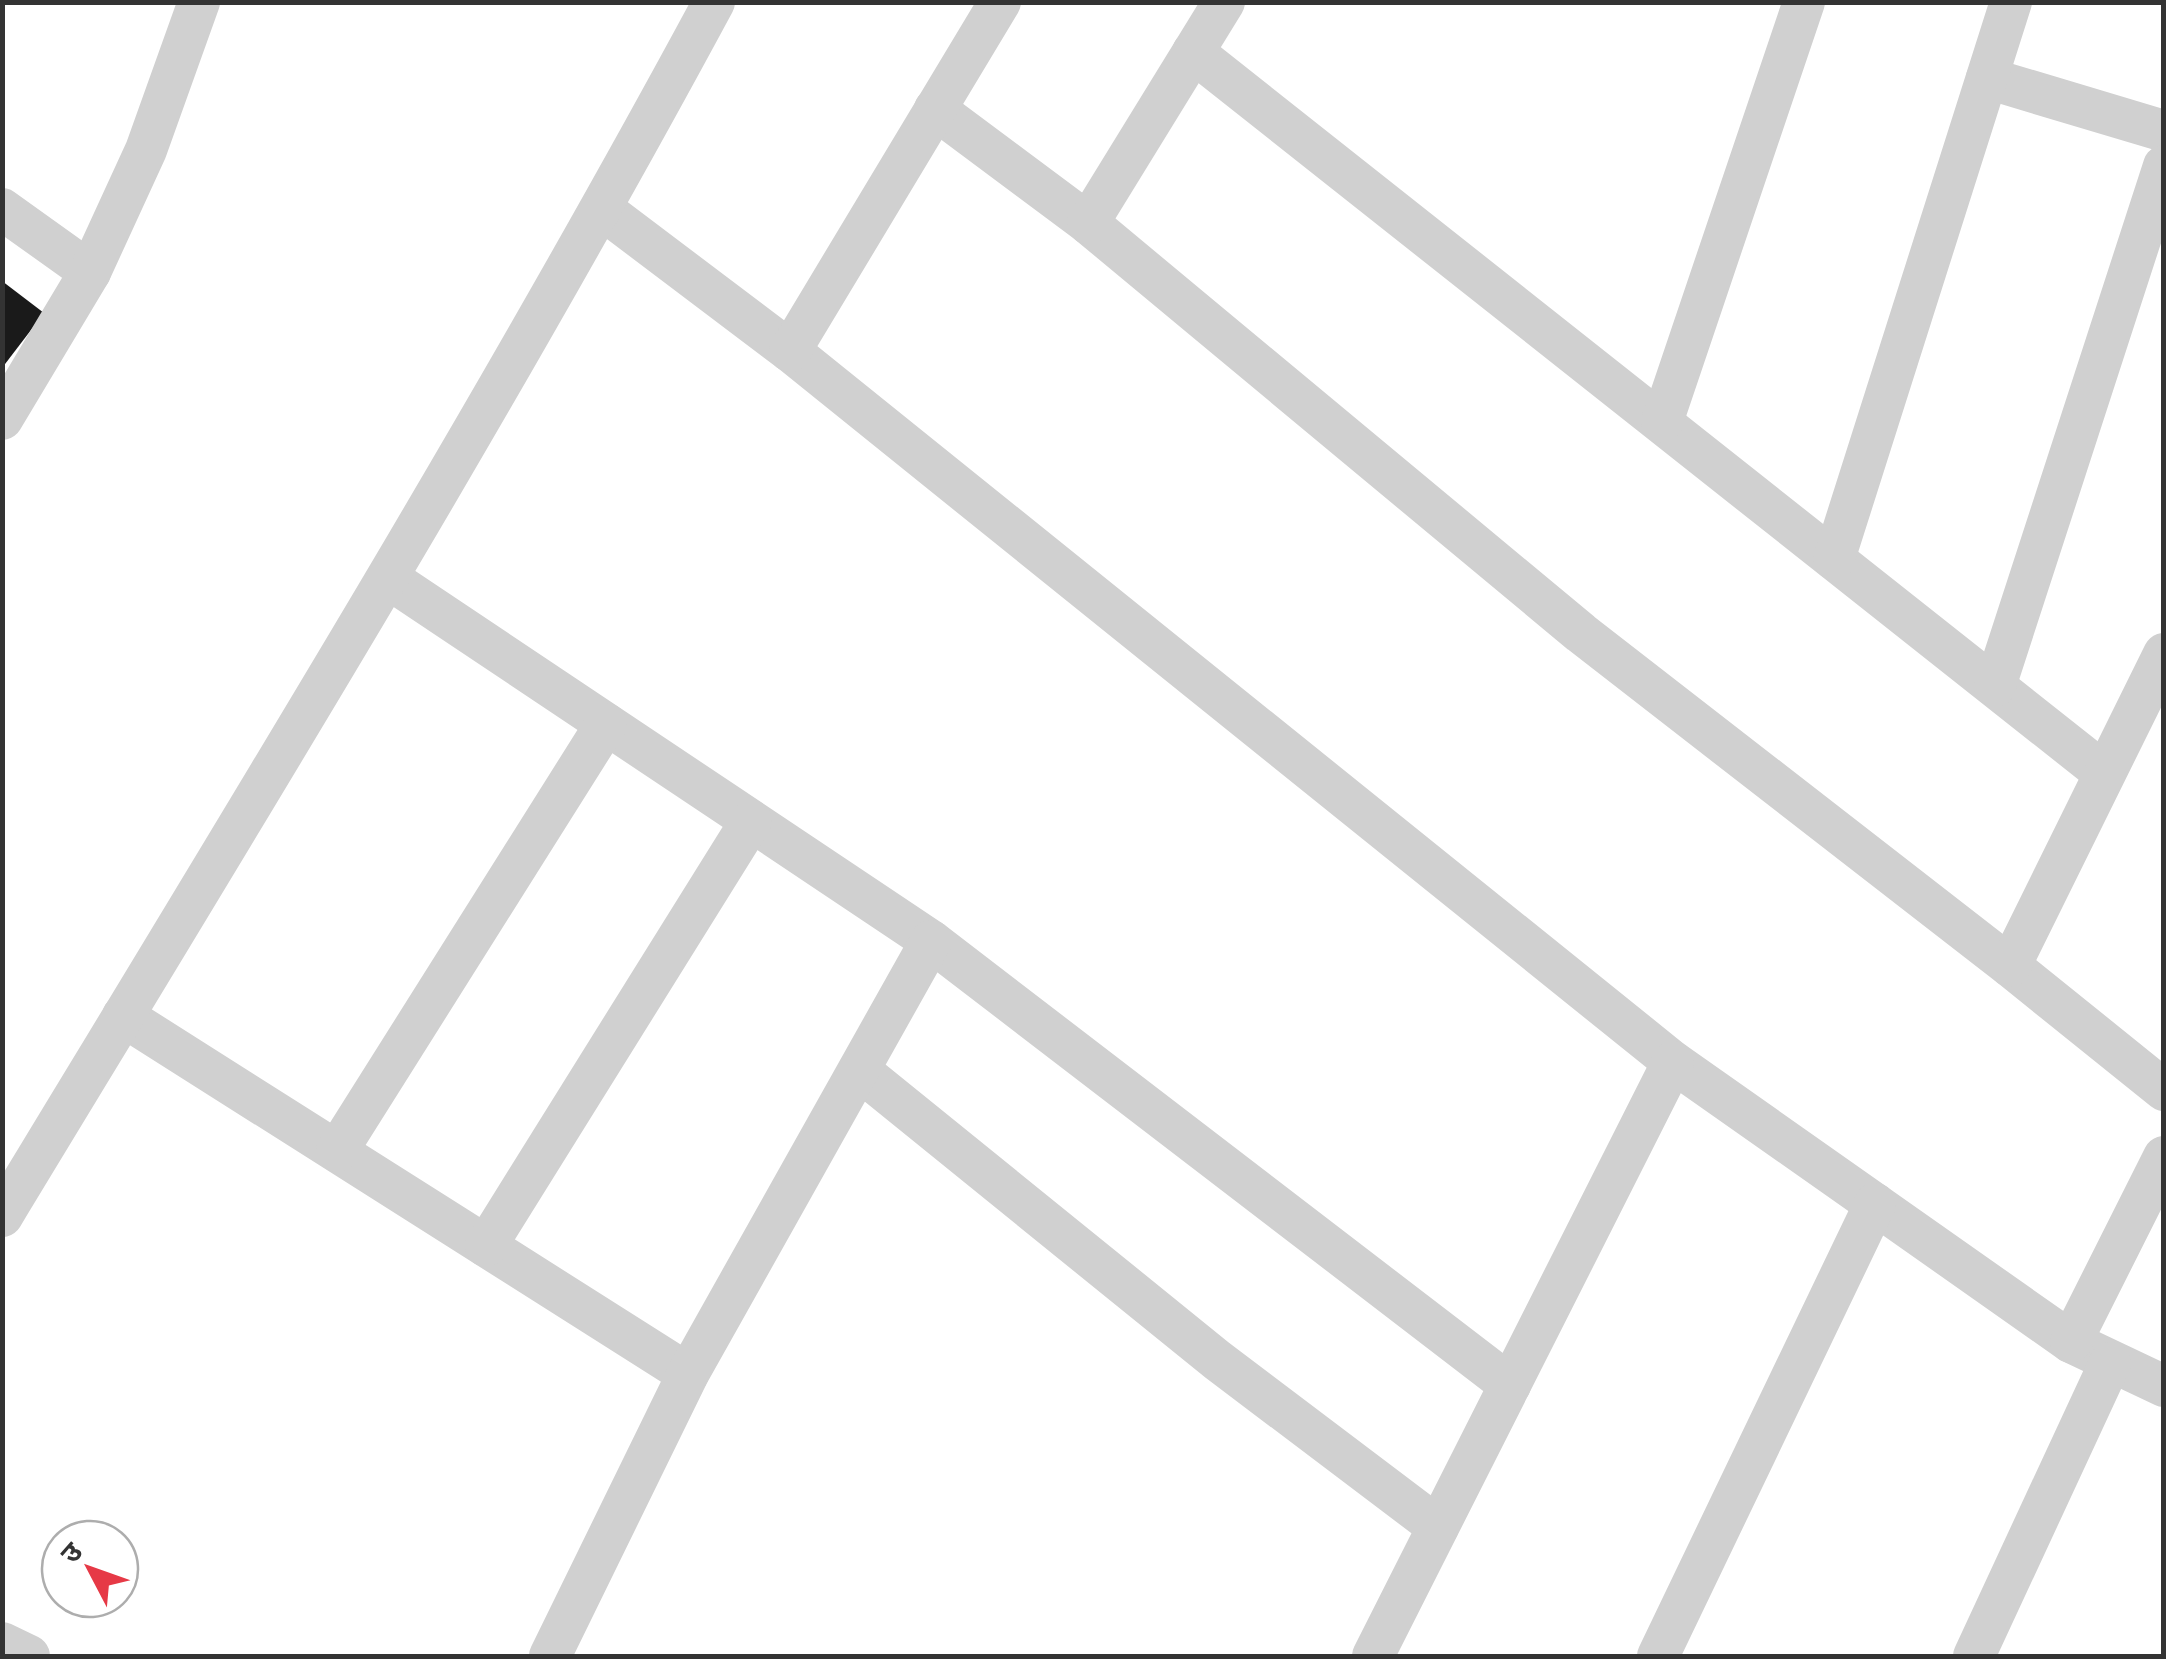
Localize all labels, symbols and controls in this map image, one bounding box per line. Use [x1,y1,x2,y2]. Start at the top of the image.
north arrow [40,1519,140,1619]
text: उ [52,1534,92,1572]

